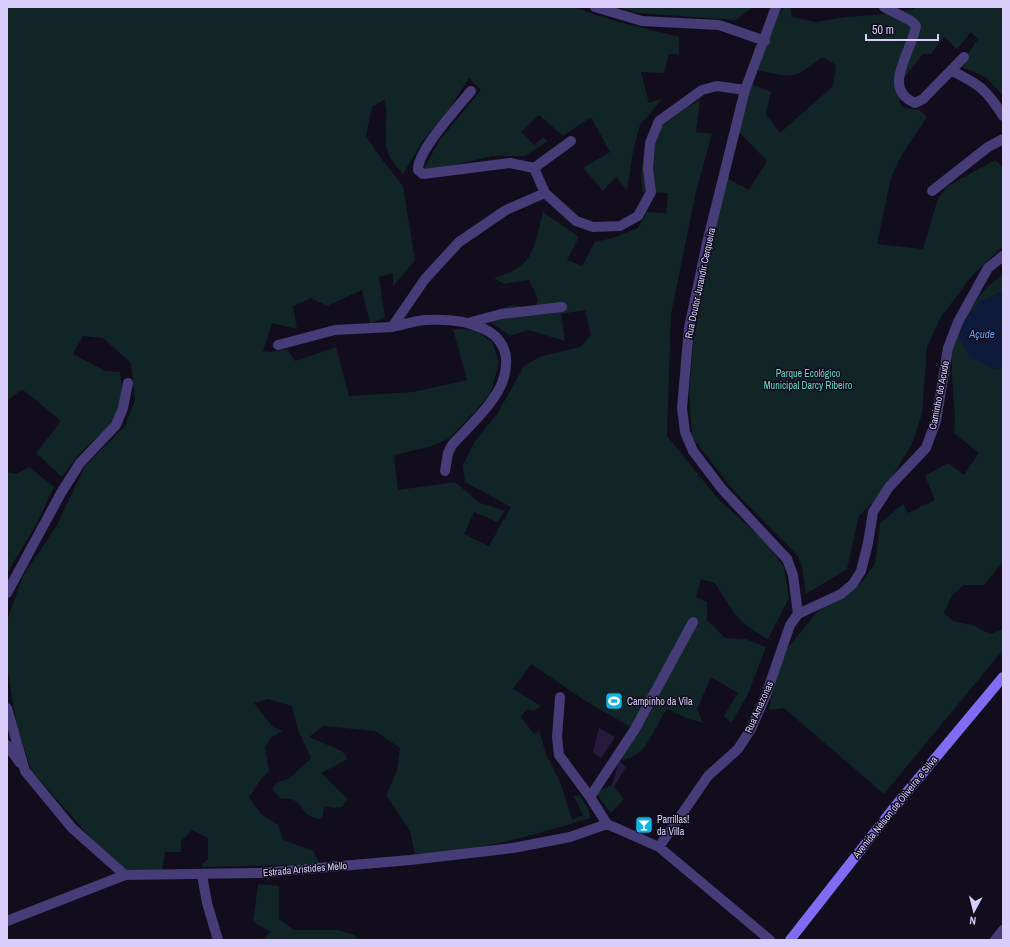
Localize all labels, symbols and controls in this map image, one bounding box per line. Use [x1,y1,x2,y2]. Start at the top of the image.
scale bar [866,16,938,42]
text: 50 m [872,22,894,38]
street label: Rua Doutor Jurandir Cerqueira [682,226,718,340]
water label: Açude [968,327,995,341]
street label: Caminho do Acude [926,359,952,430]
park label: Parque Ecológico Municipal Darcy Ribeiro [764,367,853,392]
street label: Rua Amazonas [742,679,776,735]
sports icon: Campinho da Vila [604,691,624,711]
place label: Campinho da Vila [627,695,693,708]
street label: Avenida Nélson de Oliveira e Silva [849,753,940,861]
place label: Parrillas! da Villa [657,813,689,838]
bar icon: Parrillas! da Villa [634,815,654,835]
street label: Estrada Aristides Mello [262,859,348,879]
north arrow [954,891,994,931]
text: N [969,914,977,928]

